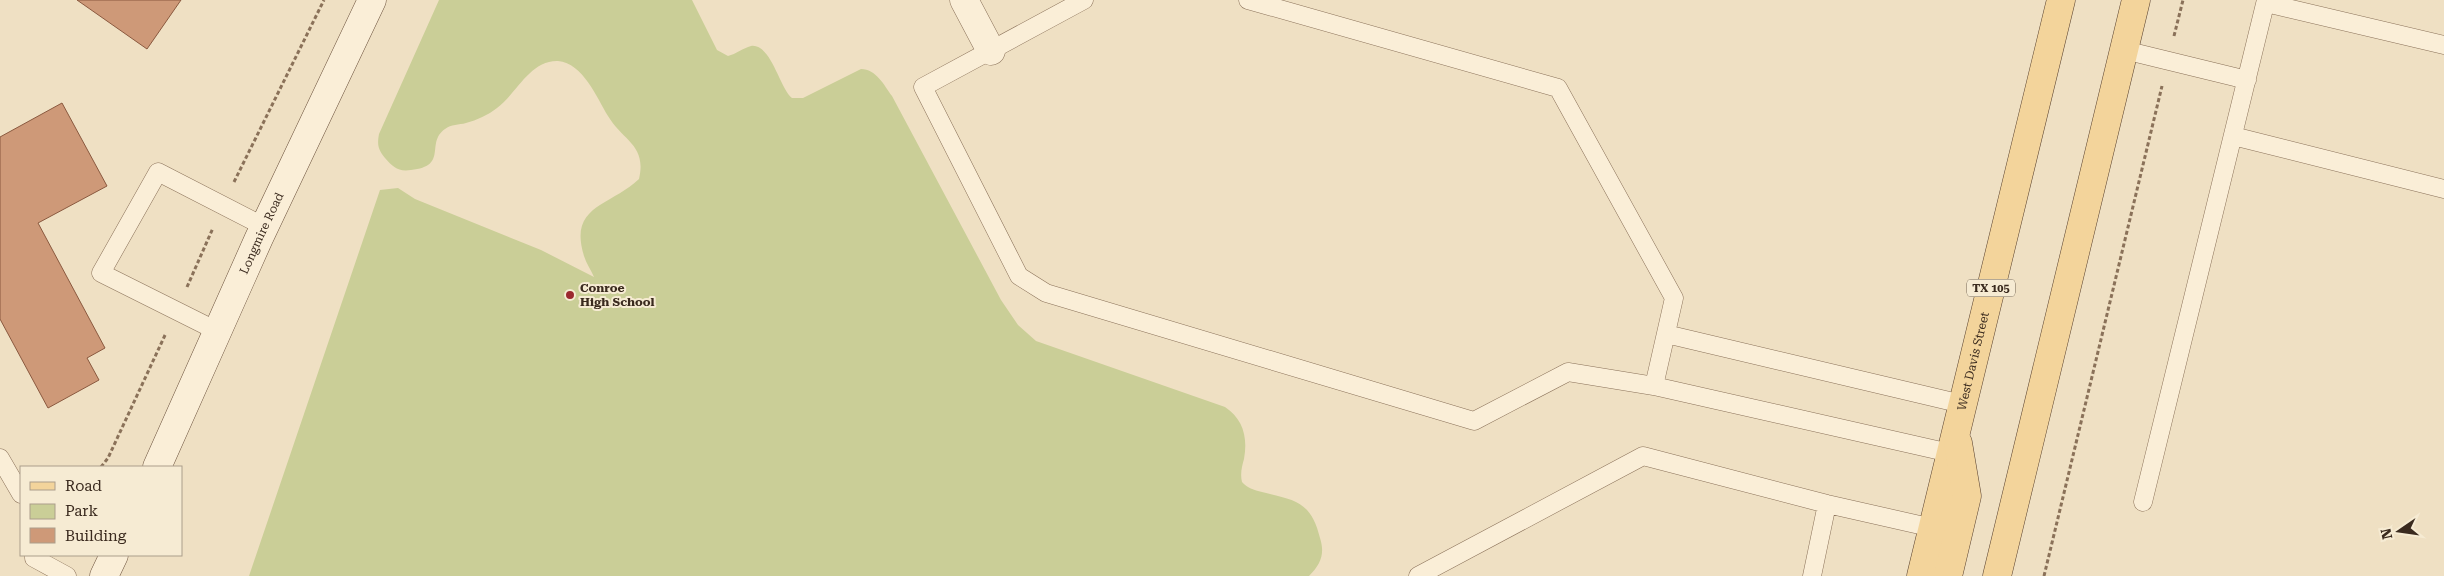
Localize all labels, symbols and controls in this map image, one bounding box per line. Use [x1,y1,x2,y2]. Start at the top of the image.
street label: Longmire Road [237,190,287,276]
road number: TX 105 [1967,280,2015,296]
place label: Conroe High School [580,281,655,309]
marker: Conroe High School [564,289,576,301]
street label: West Davis Street [1954,310,1992,412]
legend [20,466,182,556]
text: Road [65,477,102,495]
text: Park [65,502,99,520]
north arrow [2374,506,2424,556]
text: Building [65,527,127,545]
text: N [2377,527,2395,541]

